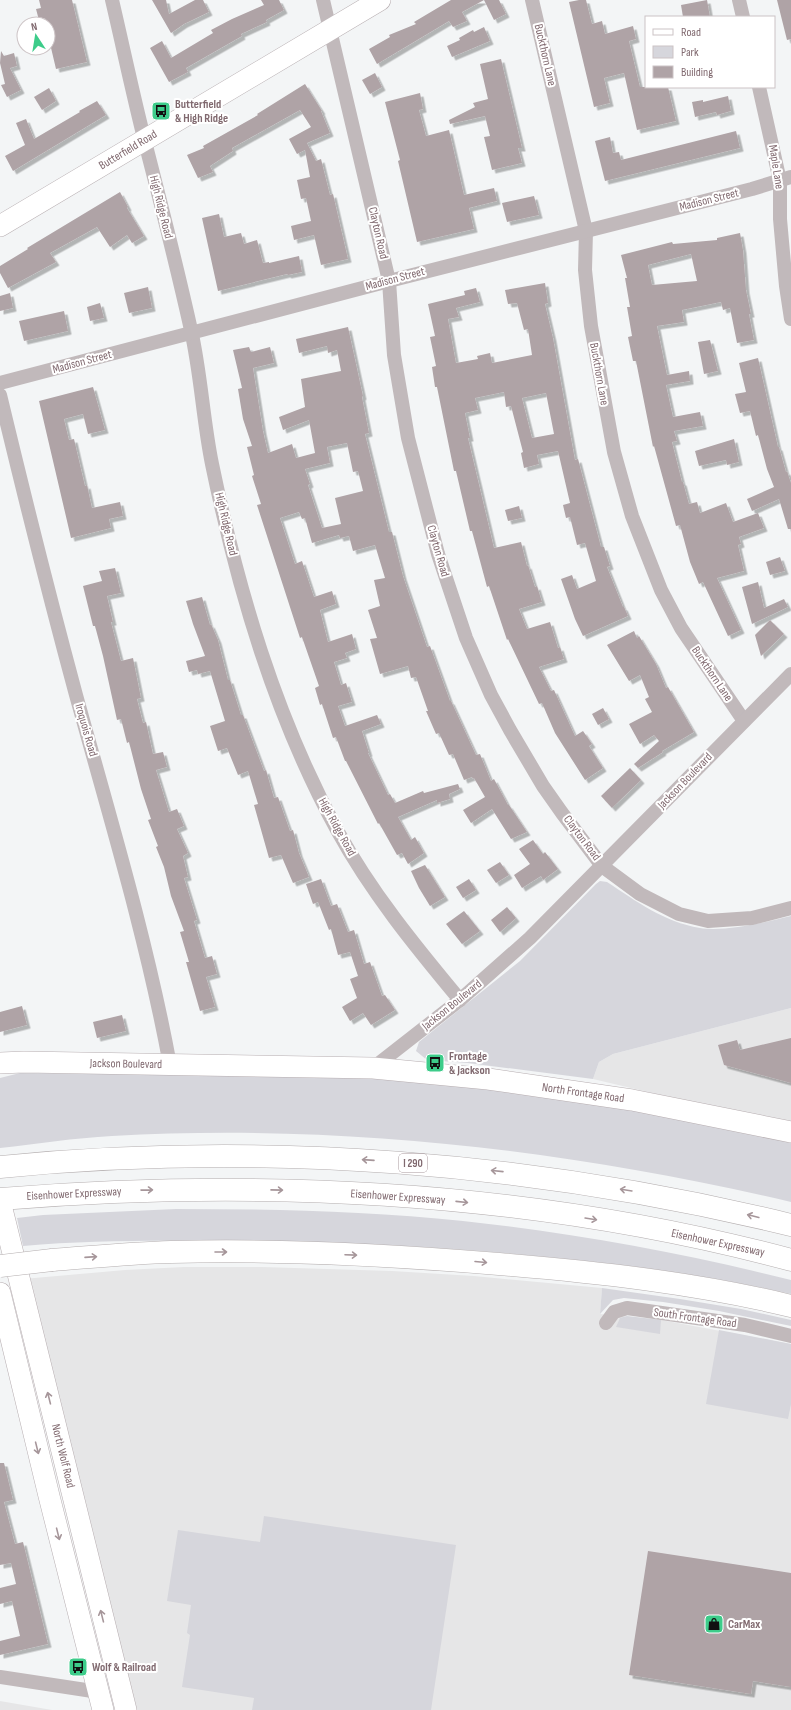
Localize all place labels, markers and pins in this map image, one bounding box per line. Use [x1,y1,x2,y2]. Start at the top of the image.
place label: Butterfield & High Ridge [175,97,228,126]
bus stop icon: Butterfield & High Ridge [150,100,172,122]
place label: Frontage & Jackson [449,1049,490,1078]
bus stop icon: Frontage & Jackson [424,1052,446,1074]
shop icon: CarMax [703,1613,725,1635]
place label: CarMax [728,1617,760,1632]
bus stop icon: Wolf & Railroad [67,1656,89,1678]
place label: Wolf & Railroad [92,1660,156,1675]

